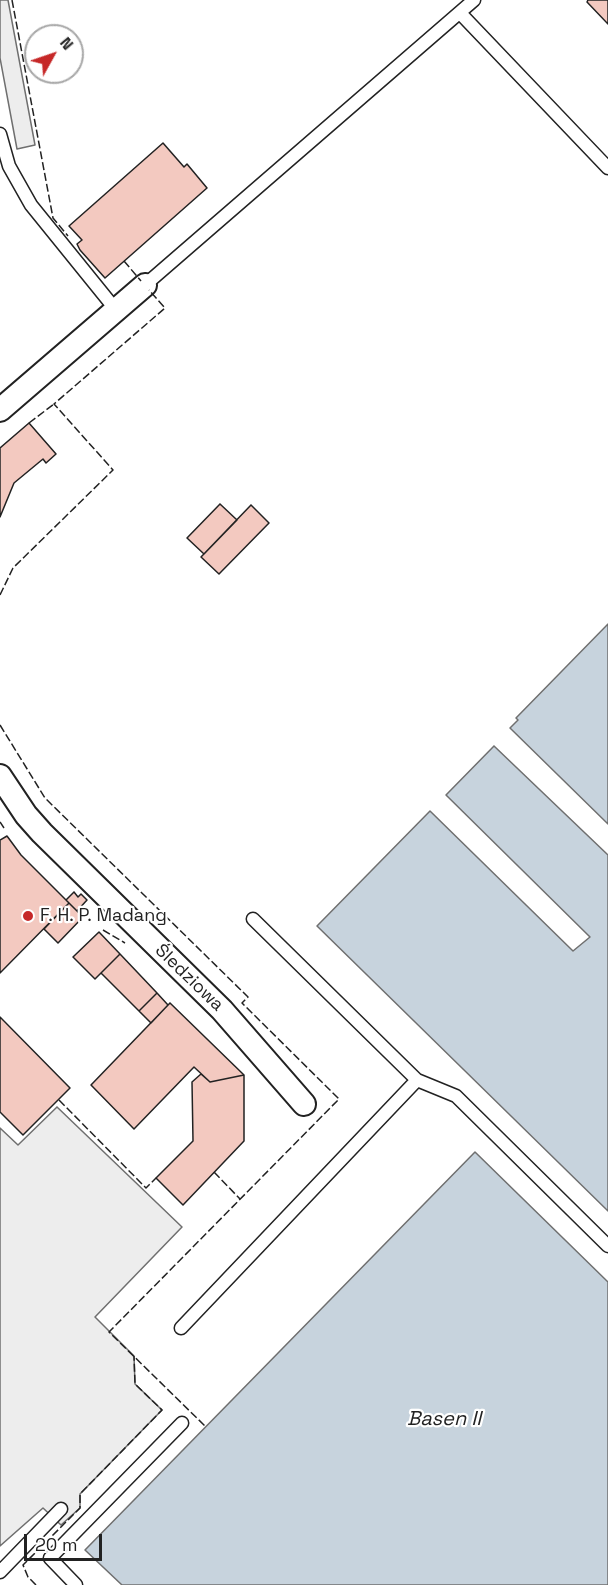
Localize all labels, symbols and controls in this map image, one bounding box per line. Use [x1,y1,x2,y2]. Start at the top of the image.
north arrow [24,24,84,84]
text: N [55,33,78,54]
place label: F. H. P. Madang [40,905,167,927]
marker: F. H. P. Madang [21,909,35,923]
street label: Śledziowa [150,940,228,1016]
water label: Basen II [407,1408,481,1432]
scale bar [27,1522,105,1560]
text: 20 m [35,1533,78,1556]

